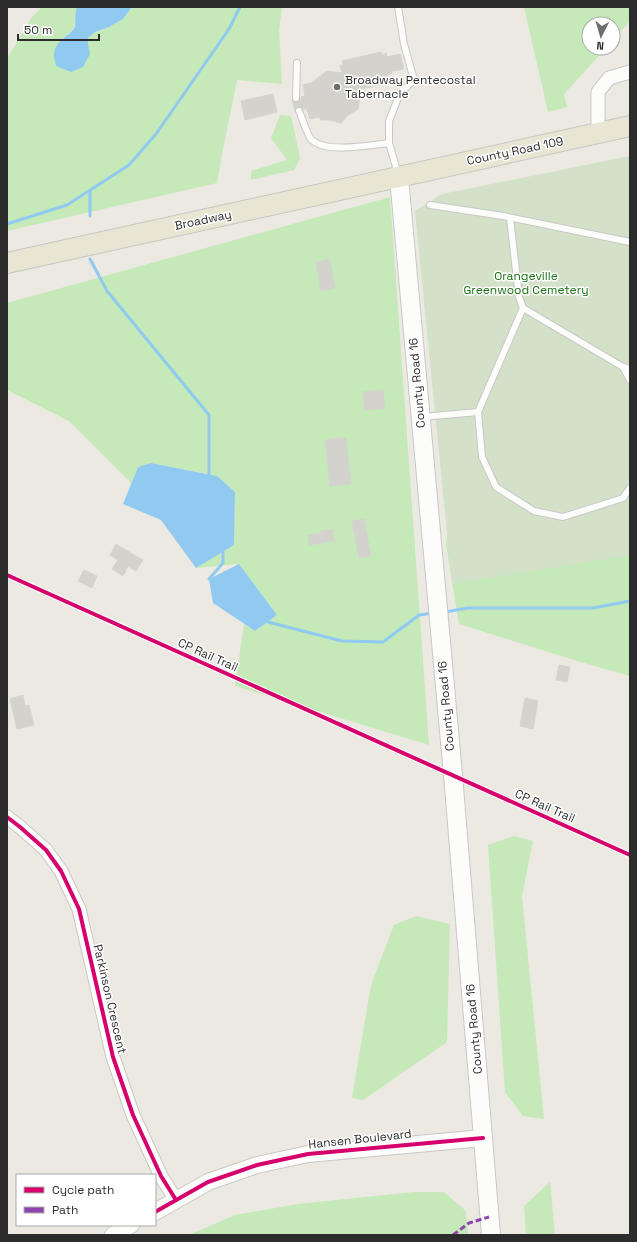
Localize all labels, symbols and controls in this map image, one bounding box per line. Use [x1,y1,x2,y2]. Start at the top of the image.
scale bar [18,16,99,42]
north arrow [581,16,621,56]
text: 50 m [24,22,52,38]
text: N [596,39,604,53]
place label: Broadway Pentecostal Tabernacle [345,72,476,102]
marker: Broadway Pentecostal Tabernacle [332,82,342,92]
street label: County Road 109 [465,133,565,169]
street label: Broadway [173,206,233,234]
park label: Orangeville Greenwood Cemetery [463,268,589,298]
street label: County Road 16 [405,337,429,429]
street label: CP Rail Trail [175,635,241,675]
street label: County Road 16 [434,660,458,752]
street label: CP Rail Trail [512,786,578,826]
street label: Parkinson Crescent [90,943,130,1055]
street label: County Road 16 [462,983,486,1075]
street label: Hansen Boulevard [308,1126,412,1152]
legend [16,1174,156,1226]
text: Cycle path [52,1182,114,1198]
text: Path [52,1202,78,1218]

